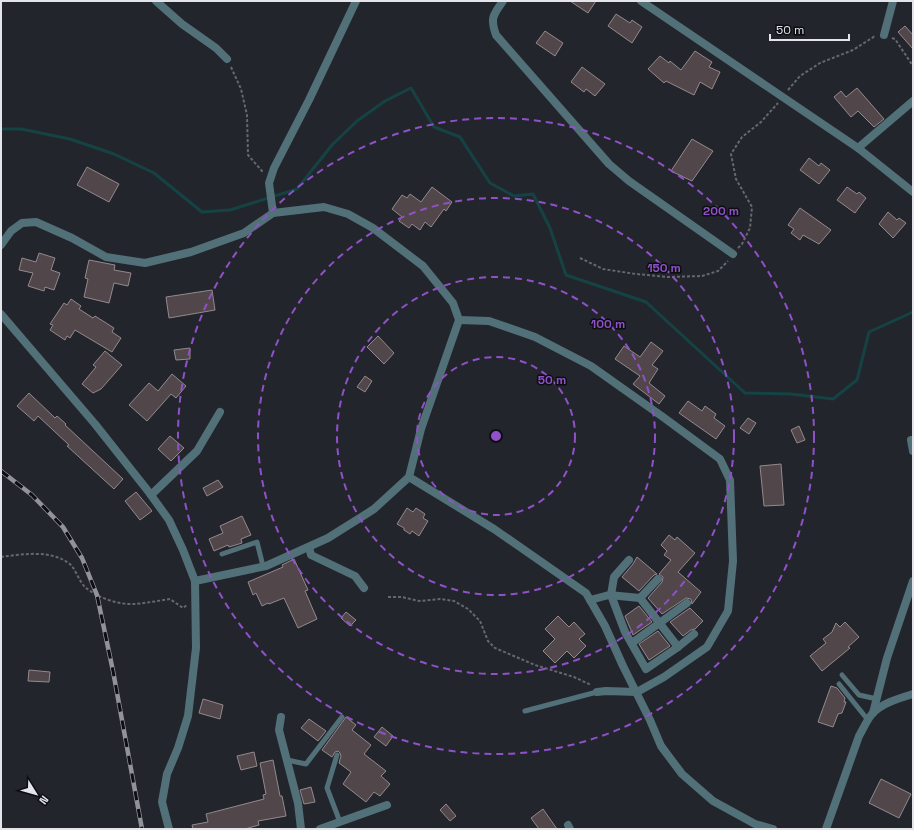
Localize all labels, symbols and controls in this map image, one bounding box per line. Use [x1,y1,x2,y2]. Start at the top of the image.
scale bar [770,16,849,42]
text: 50 m [776,22,804,38]
text: 200 m [703,203,739,219]
text: 150 m [647,260,681,276]
text: 100 m [591,316,625,332]
text: 50 m [538,372,566,388]
centre of rings [489,429,503,443]
north arrow [16,774,56,814]
text: N [36,793,52,807]

